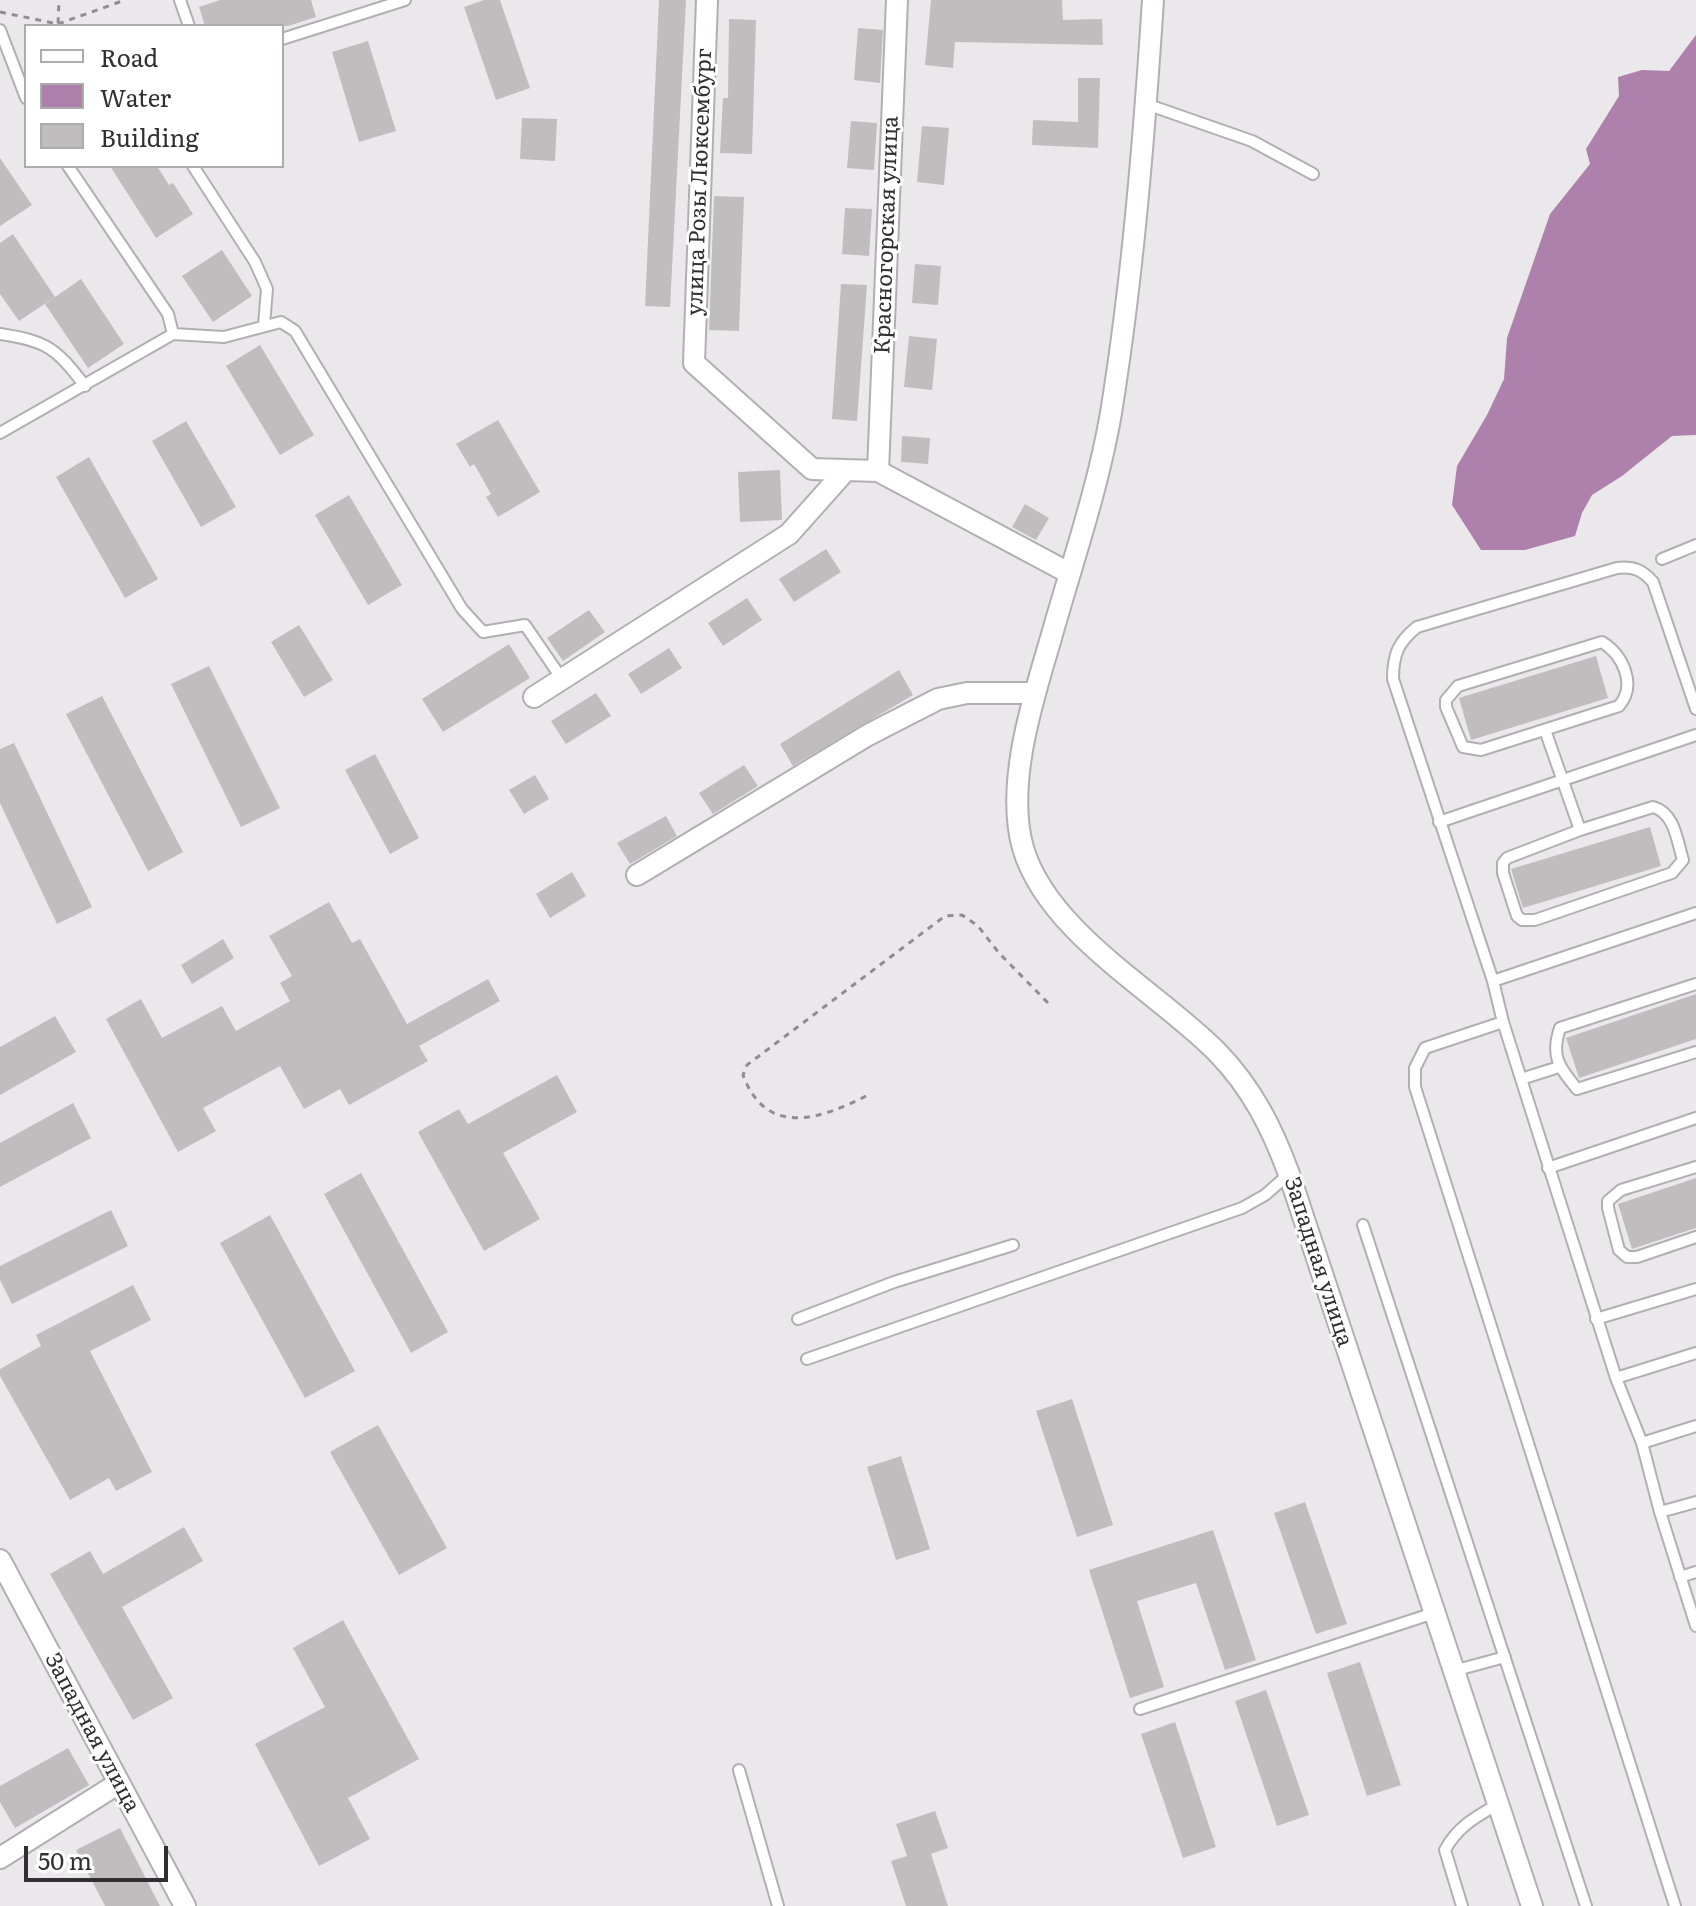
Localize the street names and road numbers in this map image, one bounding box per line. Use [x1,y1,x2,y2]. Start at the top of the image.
street label: улица Розы Люксембург [682,48,718,316]
street label: Красногорская улица [870,115,904,355]
street label: Западная улица [1278,1174,1358,1350]
street label: Западная улица [39,1649,145,1817]

